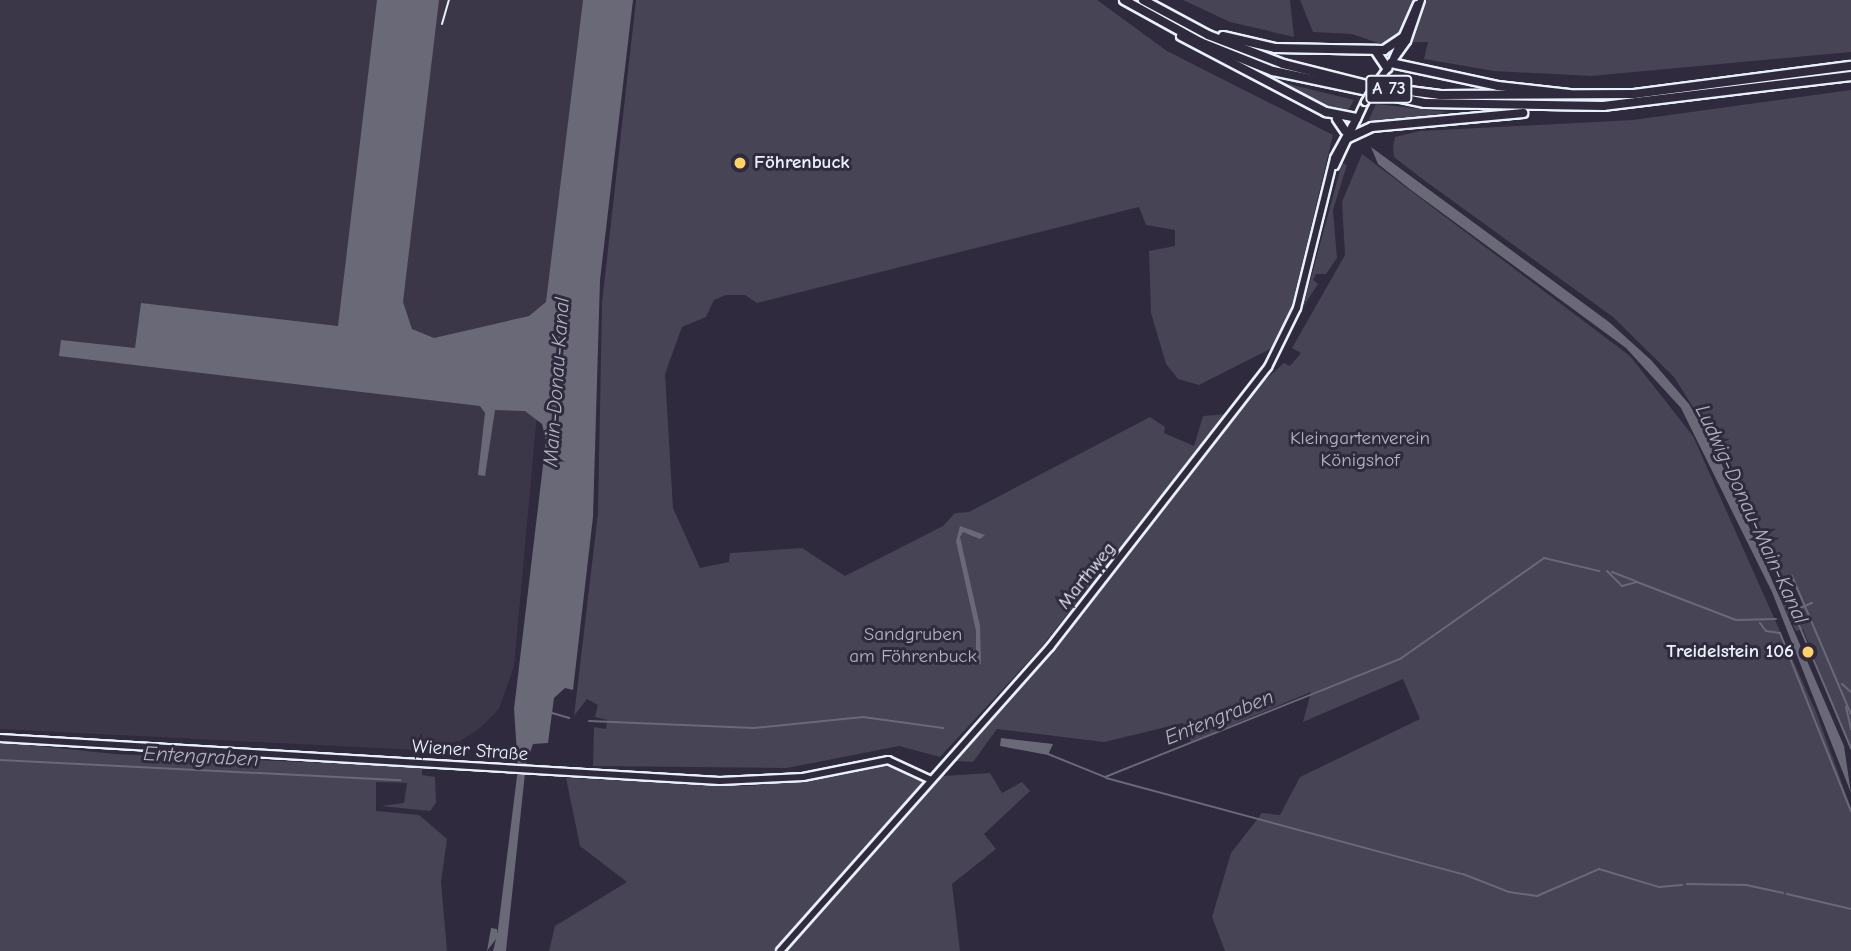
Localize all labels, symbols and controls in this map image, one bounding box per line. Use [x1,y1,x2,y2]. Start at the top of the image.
road number: A 73 [1364,74,1414,104]
place label: Föhrenbuck [754,152,850,174]
marker: Föhrenbuck [732,155,748,171]
water label: Main-Donau-Kanal [538,297,574,467]
water label: Ludwig-Donau-Main-Kanal [1690,400,1814,628]
park label: Kleingartenverein Königshof [1290,428,1430,472]
street label: Marthweg [1053,538,1121,614]
park label: Sandgruben am Föhrenbuck [849,624,977,668]
place label: Treidelstein 106 [1666,641,1794,663]
marker: Treidelstein 106 [1800,644,1816,660]
water label: Entengraben [1161,684,1277,750]
street label: Wiener Straße [411,736,529,766]
water label: Entengraben [143,740,259,772]

